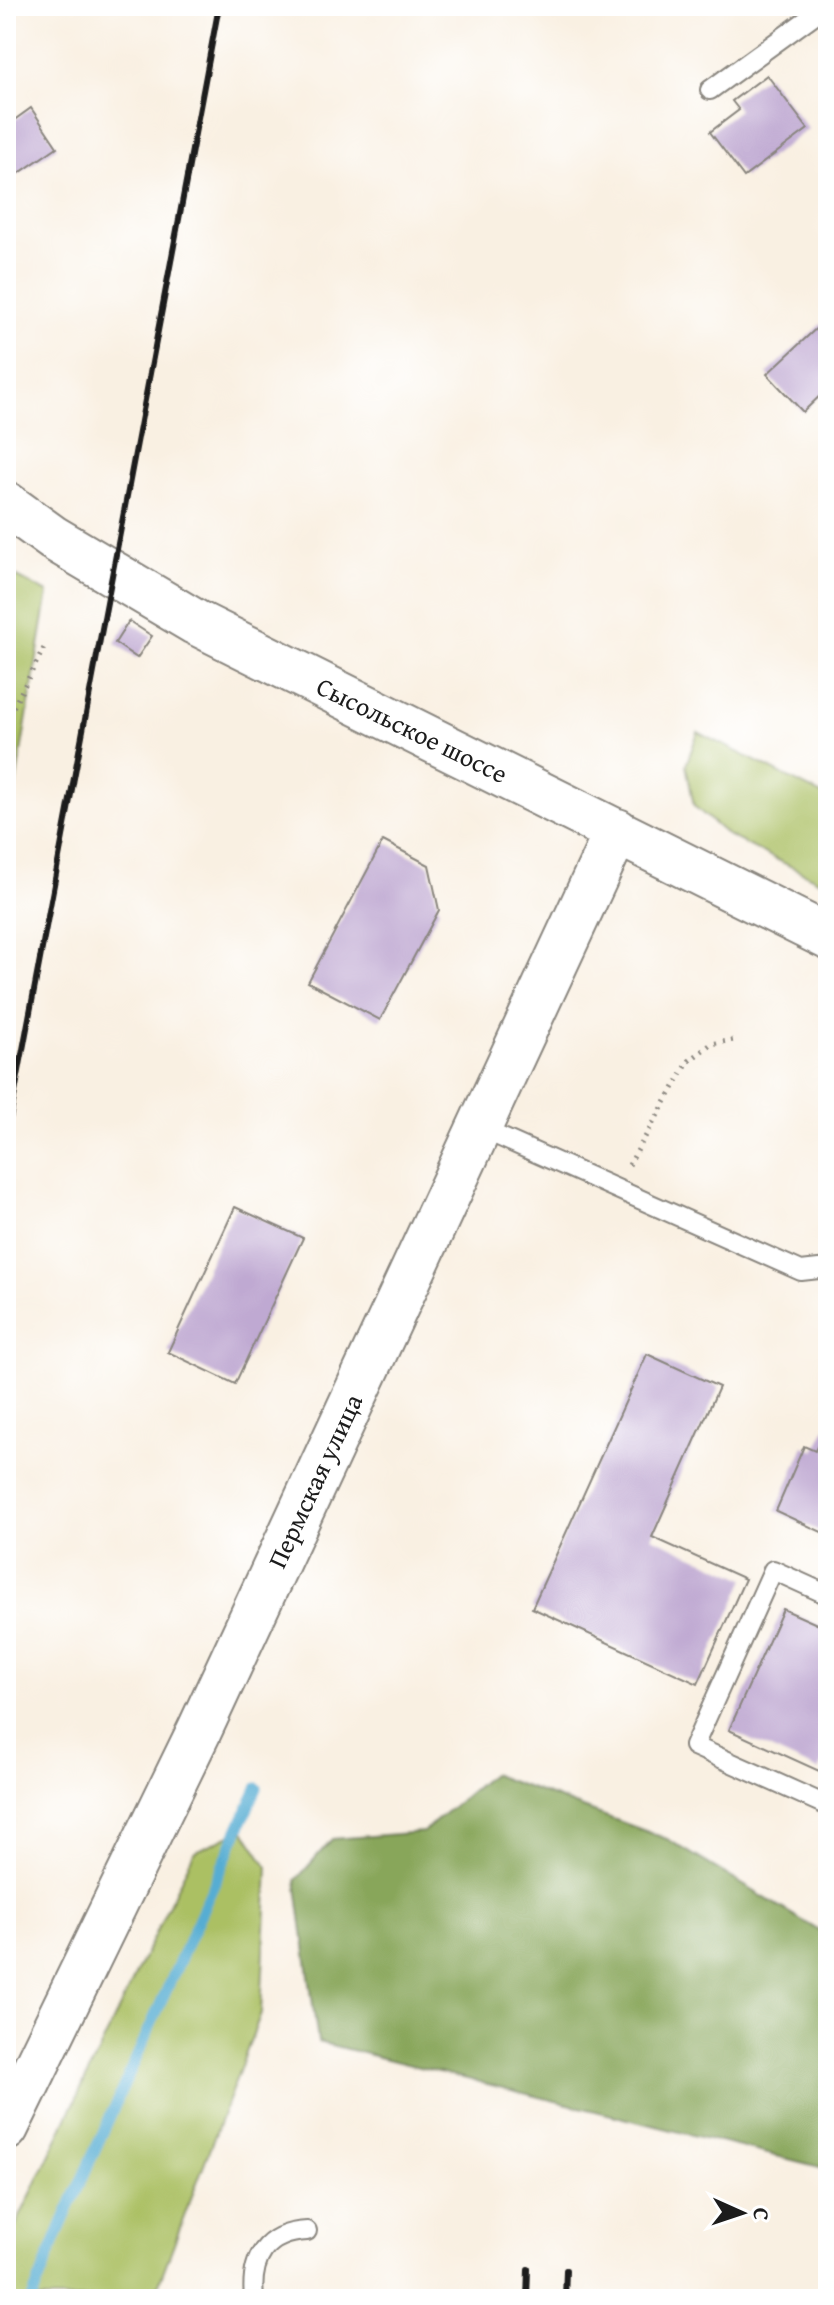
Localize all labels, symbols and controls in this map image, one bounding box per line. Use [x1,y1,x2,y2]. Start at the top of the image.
street label: Сысольское шоссе [310,666,514,793]
street label: Пермская улица [257,1387,372,1574]
north arrow [702,2173,782,2253]
text: С [746,2207,778,2221]

